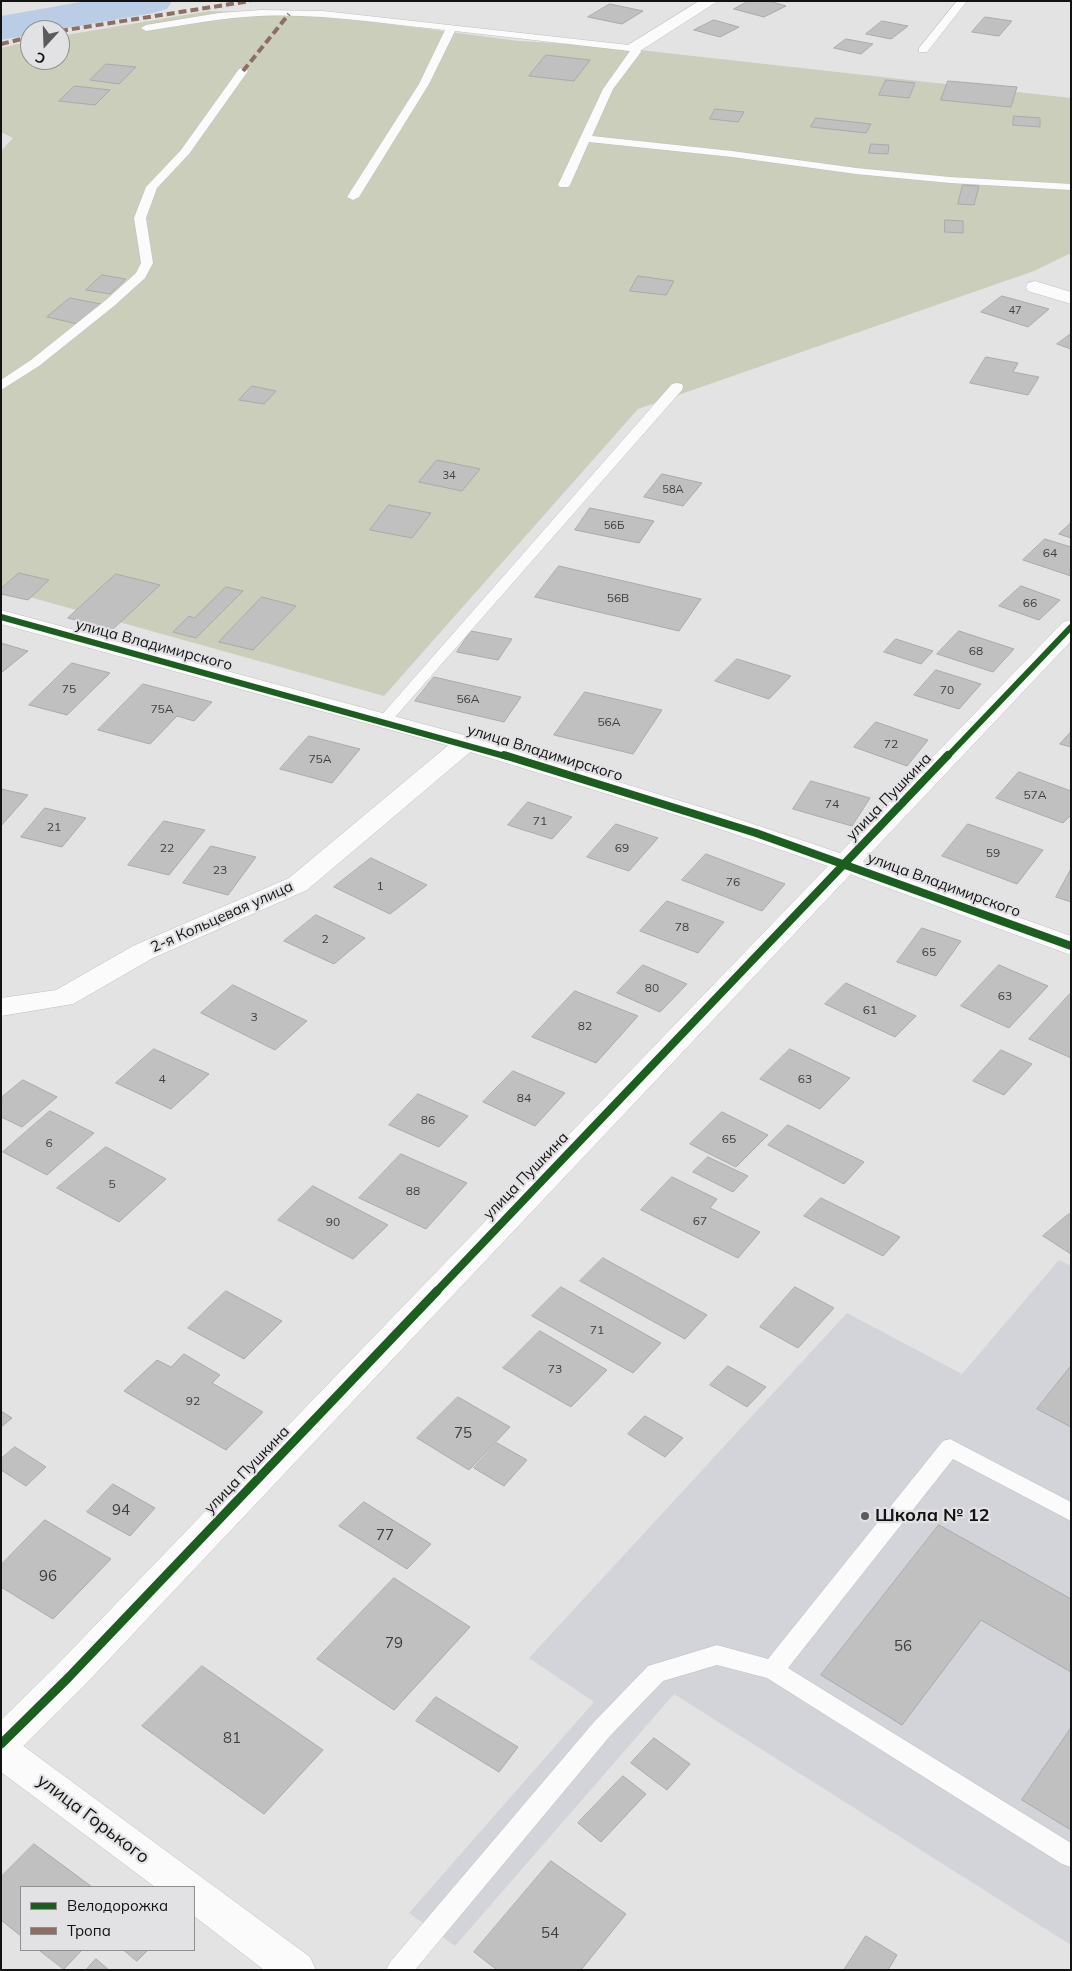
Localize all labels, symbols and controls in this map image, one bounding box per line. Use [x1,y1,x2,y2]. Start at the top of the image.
north arrow [20,20,70,70]
text: С [33,48,48,68]
house number: 47 [1008,304,1022,318]
house number: 34 [442,469,456,483]
house number: 58А [662,483,684,497]
house number: 56Б [604,519,624,533]
house number: 64 [1043,546,1057,560]
house number: 56В [607,591,629,605]
house number: 66 [1023,596,1037,610]
street label: улица Владимирского [74,615,234,675]
house number: 68 [969,644,983,658]
house number: 75 [62,682,76,696]
house number: 70 [940,683,954,697]
house number: 56А [456,692,480,706]
house number: 75А [150,702,174,716]
house number: 56А [597,715,621,729]
street label: улица Владимирского [465,721,625,785]
house number: 72 [884,737,898,751]
street label: улица Пушкина [843,750,935,844]
house number: 75А [308,752,332,766]
house number: 57А [1023,788,1047,802]
house number: 74 [825,797,839,811]
house number: 71 [533,814,547,828]
house number: 21 [47,820,61,834]
house number: 22 [160,841,174,855]
house number: 69 [615,841,629,855]
house number: 59 [986,846,1000,860]
street label: улица Владимирского [865,849,1023,921]
house number: 23 [213,863,227,877]
house number: 76 [726,875,740,889]
street label: 2-я Кольцевая улица [148,878,296,956]
house number: 1 [376,879,384,893]
house number: 78 [675,920,689,934]
house number: 2 [321,932,329,946]
house number: 65 [922,945,936,959]
house number: 80 [645,981,659,995]
house number: 63 [998,989,1012,1003]
house number: 61 [863,1003,877,1017]
house number: 3 [250,1010,258,1024]
house number: 82 [578,1019,592,1033]
house number: 4 [158,1072,166,1086]
house number: 63 [798,1072,812,1086]
house number: 84 [517,1091,531,1105]
house number: 86 [421,1113,435,1127]
street label: улица Пушкина [480,1129,572,1223]
house number: 65 [722,1132,736,1146]
house number: 6 [45,1136,53,1150]
house number: 5 [108,1177,116,1191]
house number: 88 [406,1184,420,1198]
house number: 67 [693,1214,707,1228]
house number: 90 [326,1215,340,1229]
house number: 71 [590,1323,604,1337]
house number: 73 [548,1362,562,1376]
house number: 92 [186,1394,200,1408]
street label: улица Пушкина [201,1423,293,1517]
house number: 75 [454,1424,472,1442]
house number: 94 [112,1501,130,1519]
place label: Школа № 12 [875,1505,990,1527]
marker: Школа № 12 [859,1510,871,1522]
house number: 77 [376,1526,394,1544]
house number: 96 [39,1567,57,1585]
house number: 79 [385,1634,403,1652]
house number: 56 [894,1637,912,1655]
house number: 81 [223,1729,241,1747]
street label: улица Горького [33,1770,153,1868]
legend [20,1886,195,1951]
text: Велодорожка [67,1896,168,1915]
text: Тропа [67,1921,111,1940]
house number: 54 [541,1924,559,1942]

